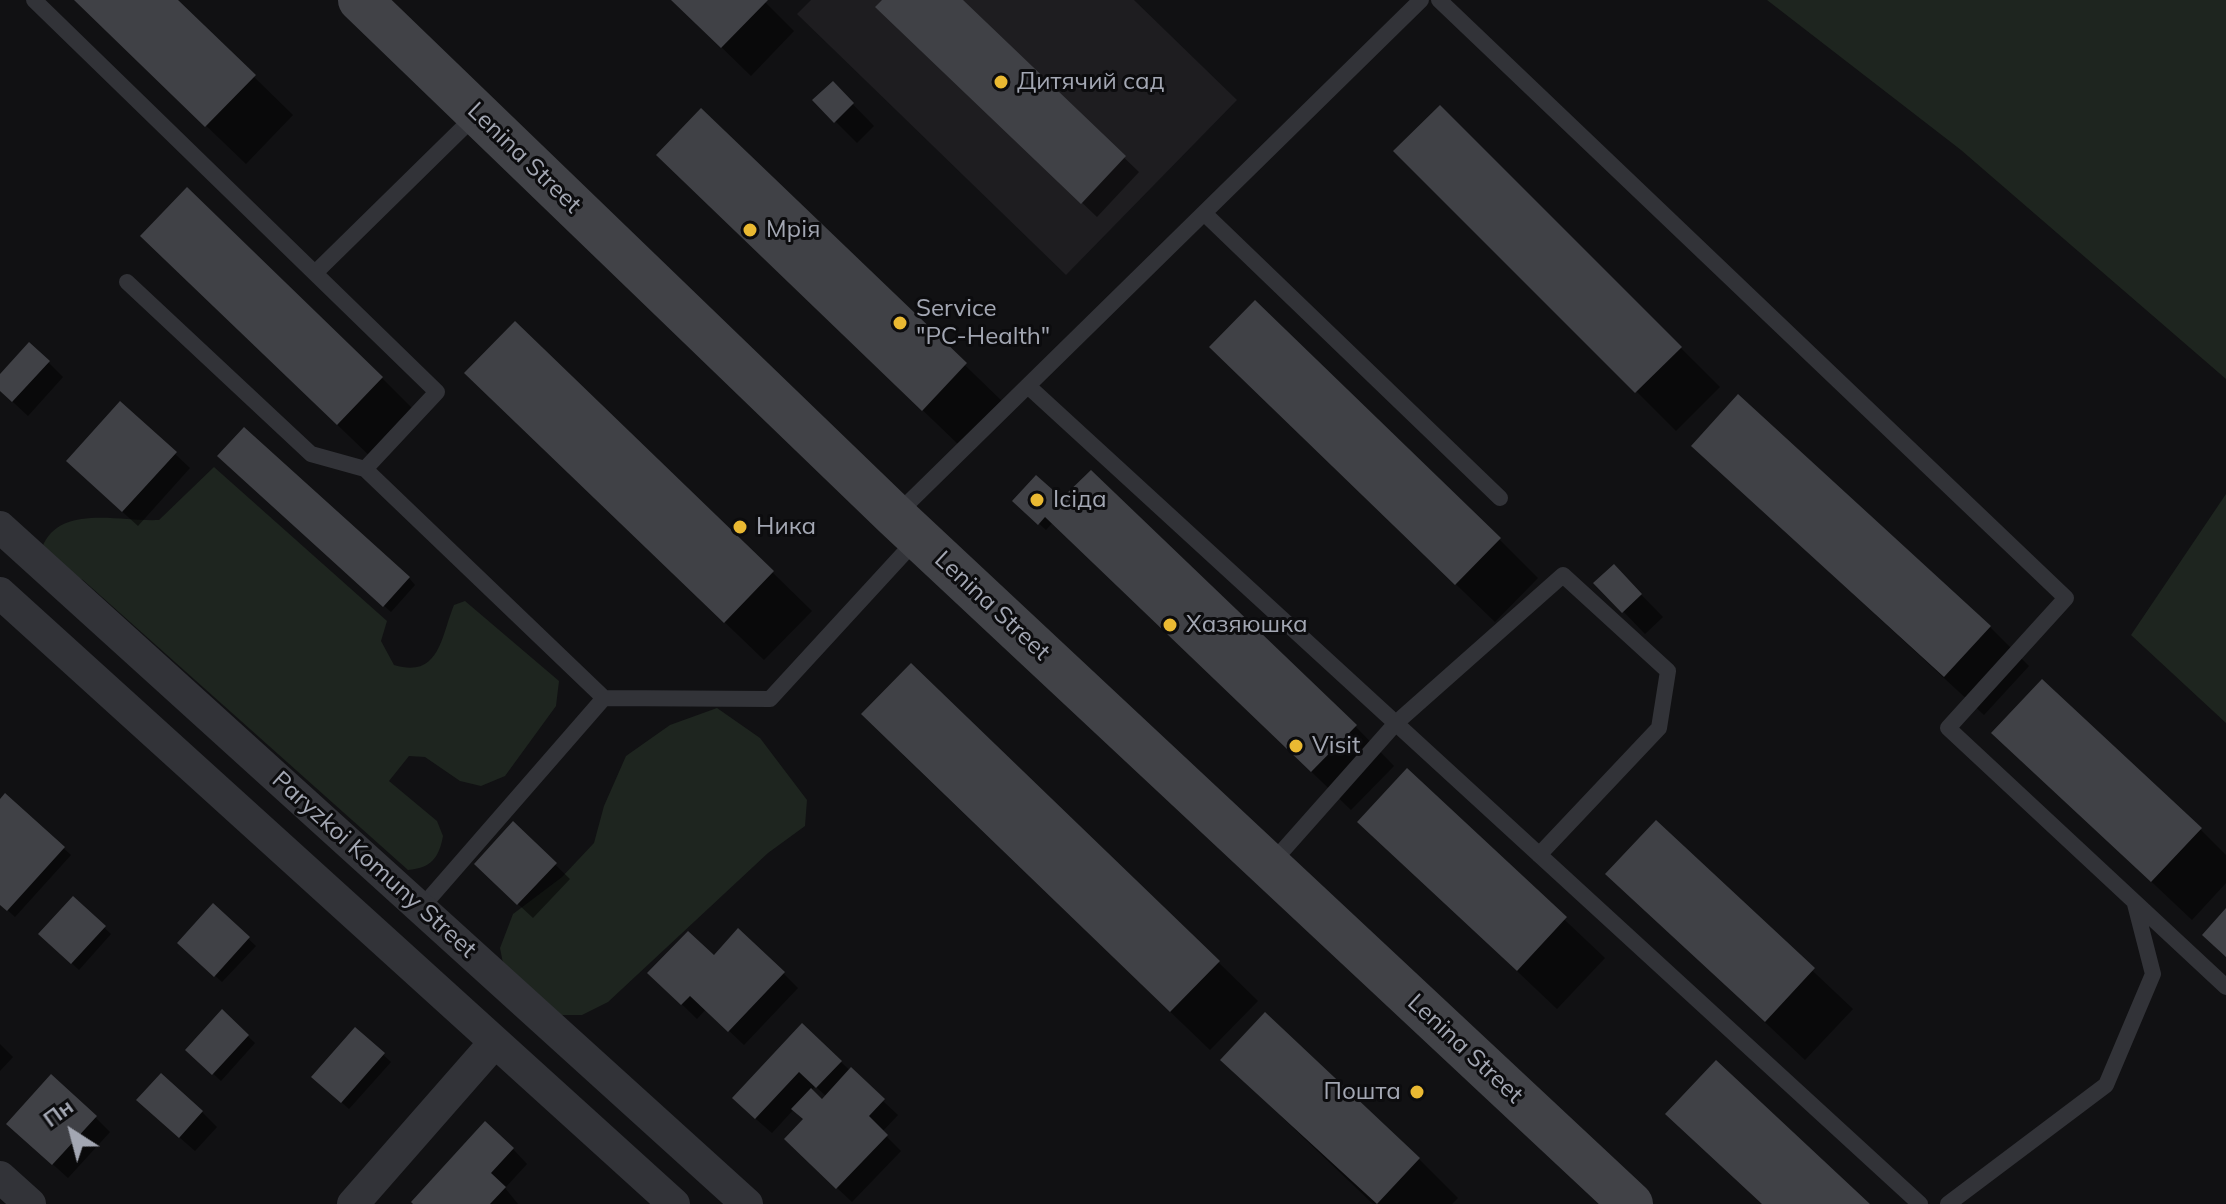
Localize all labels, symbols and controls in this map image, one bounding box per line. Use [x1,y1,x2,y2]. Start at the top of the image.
place label: Дитячий сад [1017,68,1164,96]
marker: Дитячий сад [992,73,1010,91]
street label: Lenina Street [461,97,587,219]
place label: Мрія [766,216,820,244]
marker: Мрія [741,221,759,239]
place label: Service "PC-Health" [916,295,1050,351]
marker: Service "PC-Health" [891,314,909,332]
place label: Ісіда [1053,486,1107,514]
marker: Ісіда [1028,491,1046,509]
place label: Ника [756,513,816,541]
marker: Ника [731,518,749,536]
street label: Lenina Street [928,545,1056,667]
place label: Хазяюшка [1186,611,1308,639]
marker: Хазяюшка [1161,616,1179,634]
place label: Visit [1312,732,1360,760]
marker: Visit [1287,737,1305,755]
street label: Paryzkoi Komuny Street [266,766,482,964]
street label: Lenina Street [1401,988,1529,1110]
place label: Пошта [1324,1078,1401,1106]
marker: Пошта [1408,1083,1426,1101]
north arrow [32,1092,112,1172]
text: Пн [37,1092,78,1133]

